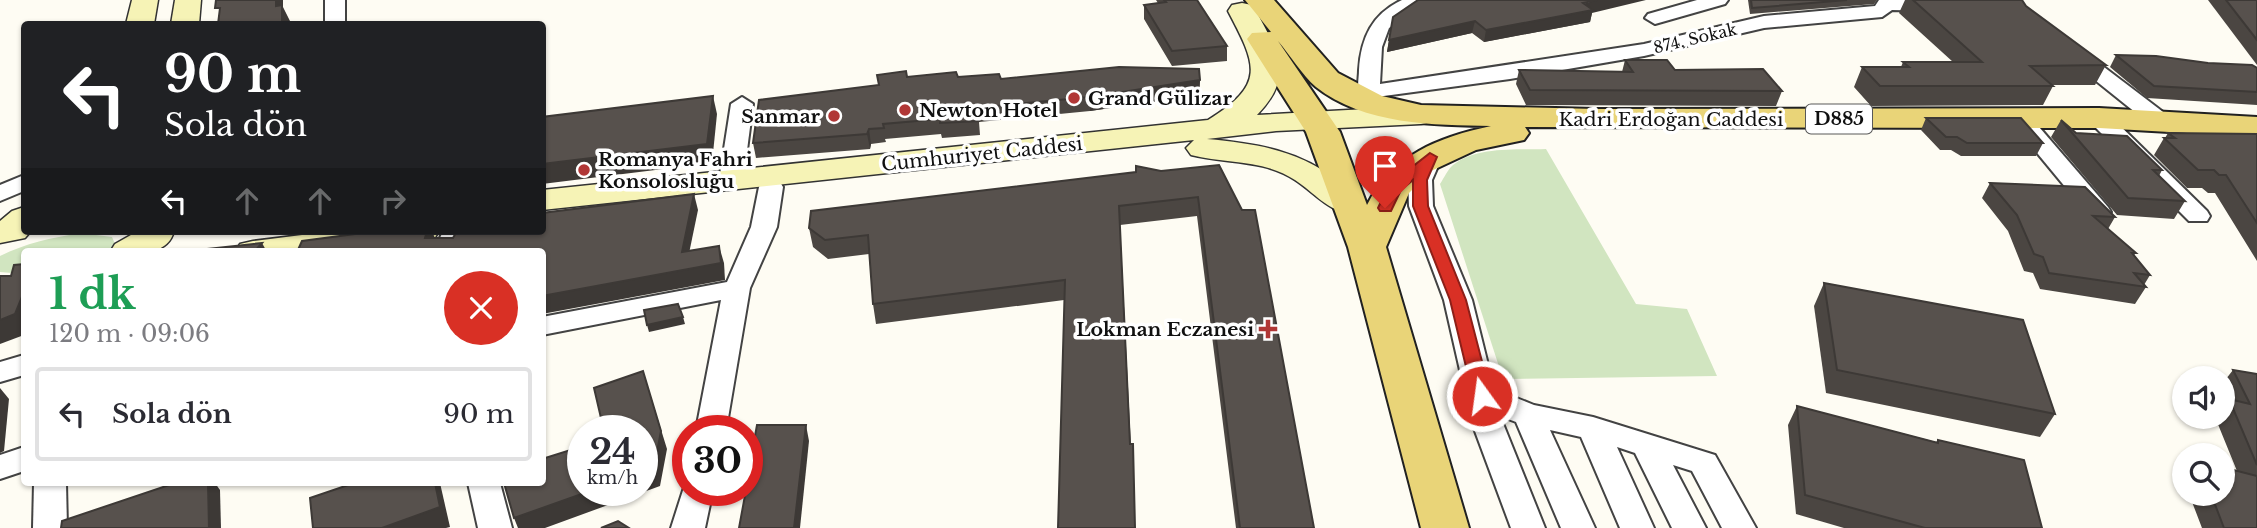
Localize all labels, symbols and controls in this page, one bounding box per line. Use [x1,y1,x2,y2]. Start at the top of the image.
street label: 874. Sokak [1651,19,1739,57]
text: 90 m [164,44,301,105]
icon: left [49,49,140,140]
place label: Grand Gülizar [1088,87,1232,110]
marker: Grand Gülizar [1066,90,1082,106]
place label: Newton Hotel [919,99,1058,122]
marker: Newton Hotel [897,102,913,118]
road number: D885 [1806,104,1872,134]
text: Sola dön [164,105,307,145]
place label: Sanmar [741,105,821,128]
marker: Sanmar [826,108,842,124]
street label: Kadri Erdoğan Caddesi [1559,108,1784,131]
street label: Cumhuriyet Caddesi [880,132,1084,176]
pin [1355,136,1415,208]
icon: arrive [1366,147,1404,185]
place label: Romanya Fahri Konsolosluğu [598,148,753,193]
marker: Romanya Fahri Konsolosluğu [576,162,592,178]
icon: left [155,182,193,220]
icon: ahead [228,182,266,220]
icon: ahead [301,182,339,220]
icon: right [374,182,412,220]
text: 1 dk [49,268,136,320]
button: close [444,271,518,345]
place label: Lokman Eczanesi [1076,318,1254,341]
text: 120 m · 09:06 [49,320,210,348]
marker: Lokman Eczanesi [1260,321,1276,337]
position arrow [1445,359,1519,433]
map controls [2172,366,2235,506]
button: sound [2172,366,2235,429]
icon: left [53,395,91,433]
text: Sola dön [112,398,232,430]
text: 90 m [443,398,514,430]
speed limit sign: 30 [672,415,763,506]
text: 24 [589,430,636,473]
button: search [2172,443,2235,506]
text: km/h [587,467,638,489]

